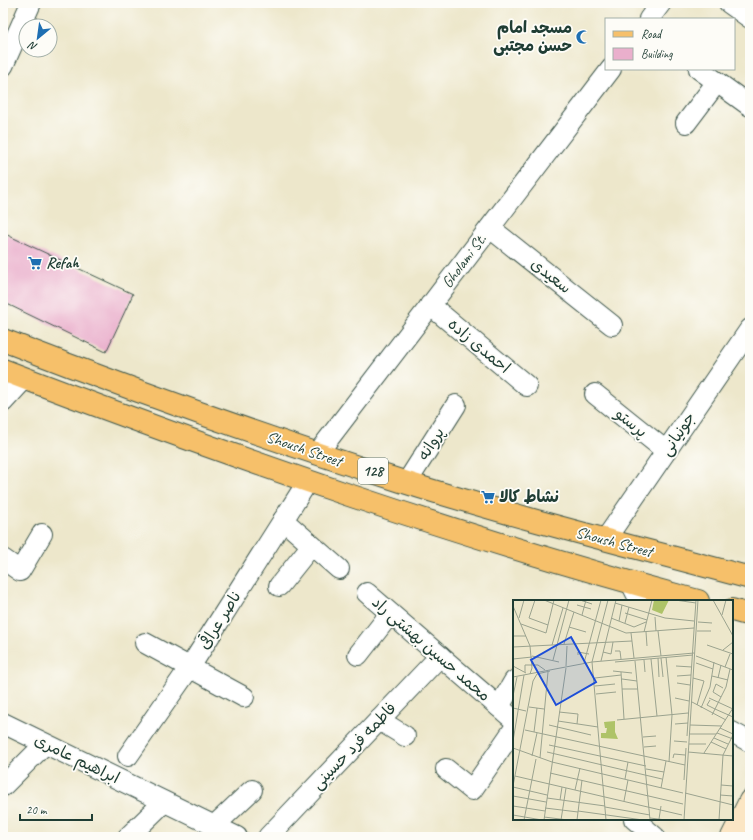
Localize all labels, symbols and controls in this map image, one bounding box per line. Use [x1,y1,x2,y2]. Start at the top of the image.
north arrow [18,18,58,58]
place label: مسجد امام حسن مجتبی [493,18,572,56]
legend [605,18,735,70]
text: Road [641,26,663,42]
mosque icon: مسجد امام حسن مجتبی [575,29,591,45]
text: N [25,38,40,55]
text: Building [641,46,673,62]
street label: Gholami St. [437,229,491,292]
place label: Refah [46,253,79,273]
street label: سعیدی [527,254,575,298]
supermarket icon: Refah [27,255,43,271]
street label: احمدی زاده [444,314,514,378]
street label: پرستو [610,403,651,442]
street label: جونیانی [656,408,700,460]
street label: پروانه [413,424,449,464]
street label: Shoush Street [264,427,347,472]
road number: 128 [358,458,388,484]
place label: نشاط کالا [499,487,559,507]
supermarket icon: نشاط کالا [480,489,496,505]
street label: Shoush Street [573,522,657,563]
street label: ناصر عراقی [193,586,246,653]
street label: محمد حسین بهشتی راد [368,592,494,706]
inset map [513,600,733,820]
street label: فاطمه فرد حسینی [307,698,401,794]
street label: ابراهیم عامری [30,730,123,790]
scale bar [20,796,92,822]
text: 20 m [26,802,48,818]

